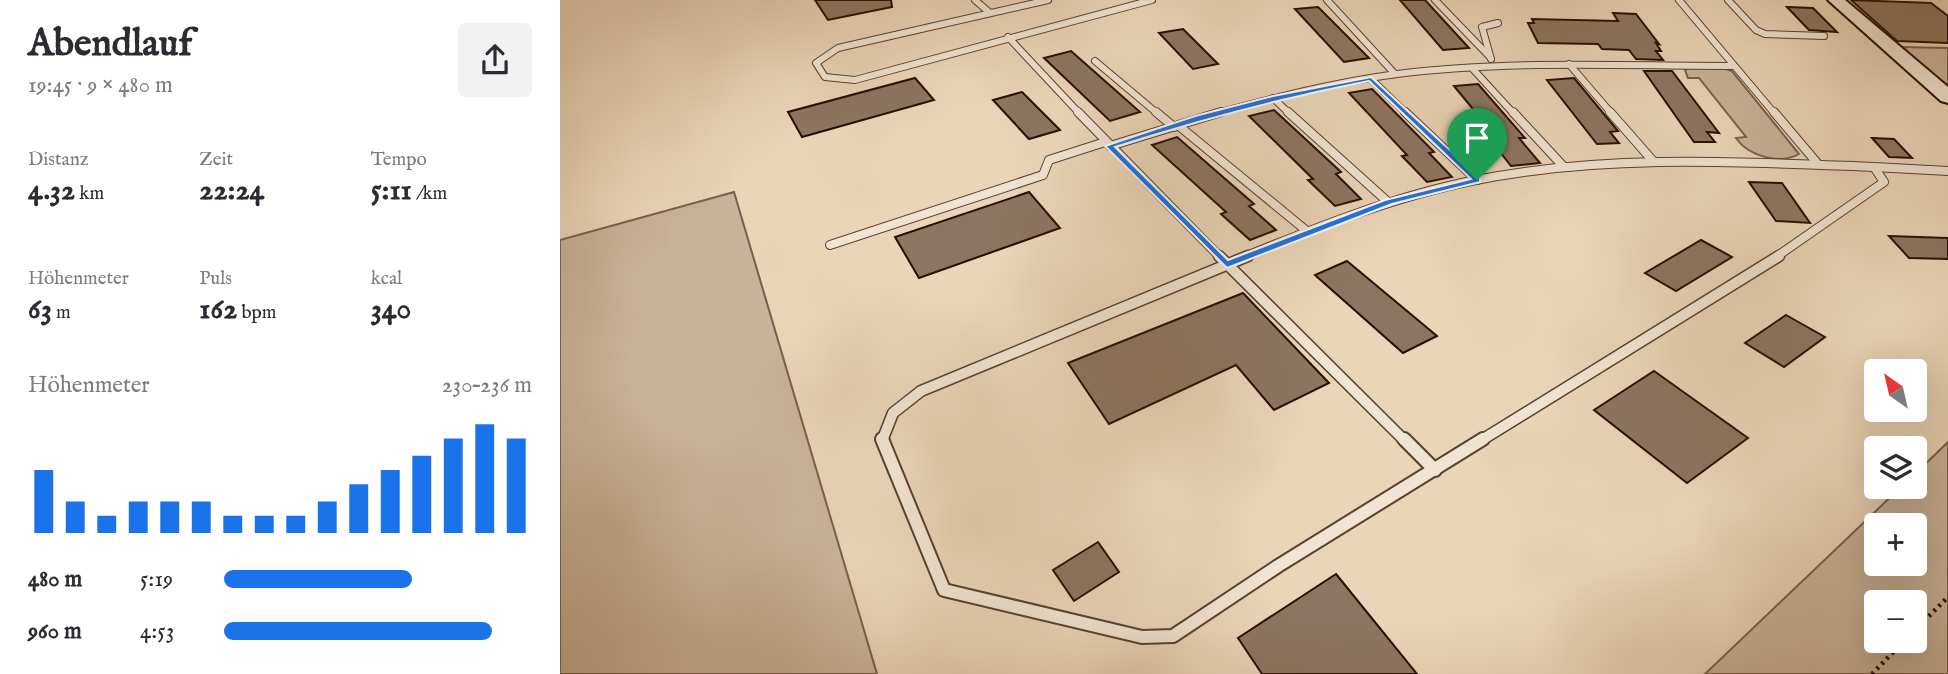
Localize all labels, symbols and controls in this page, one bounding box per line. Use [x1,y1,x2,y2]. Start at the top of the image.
text: Abendlauf [28,21,192,69]
button: share [458,23,532,97]
text: 19:45 · 9 × 480 m [28,71,173,100]
pin [1447,108,1507,180]
icon: arrive [1458,119,1496,157]
text: Distanz [28,148,89,172]
text: Zeit [199,148,233,172]
text: Tempo [371,148,427,172]
text: 4.32 [28,172,75,210]
text: 22:24 [199,172,264,210]
text: 5:11 [371,172,412,210]
text: km [75,182,104,206]
text: /km [412,182,447,206]
text: Höhenmeter [28,267,129,291]
text: Puls [199,267,232,291]
text: kcal [371,267,402,291]
text: 63 [28,291,52,329]
text: 162 [199,291,237,329]
text: 340 [371,291,411,329]
text: m [52,301,71,325]
text: bpm [237,301,276,325]
north arrow [1864,359,1927,422]
map controls [1864,359,1927,653]
text: Höhenmeter [28,371,150,400]
text: 230–236 m [442,371,532,400]
button: layers [1864,436,1927,499]
button: + [1864,513,1927,576]
text: 480 m [28,565,82,594]
text: 5:19 [140,565,173,594]
button: − [1864,590,1927,653]
text: 960 m [28,617,82,646]
text: 4:53 [140,617,174,646]

